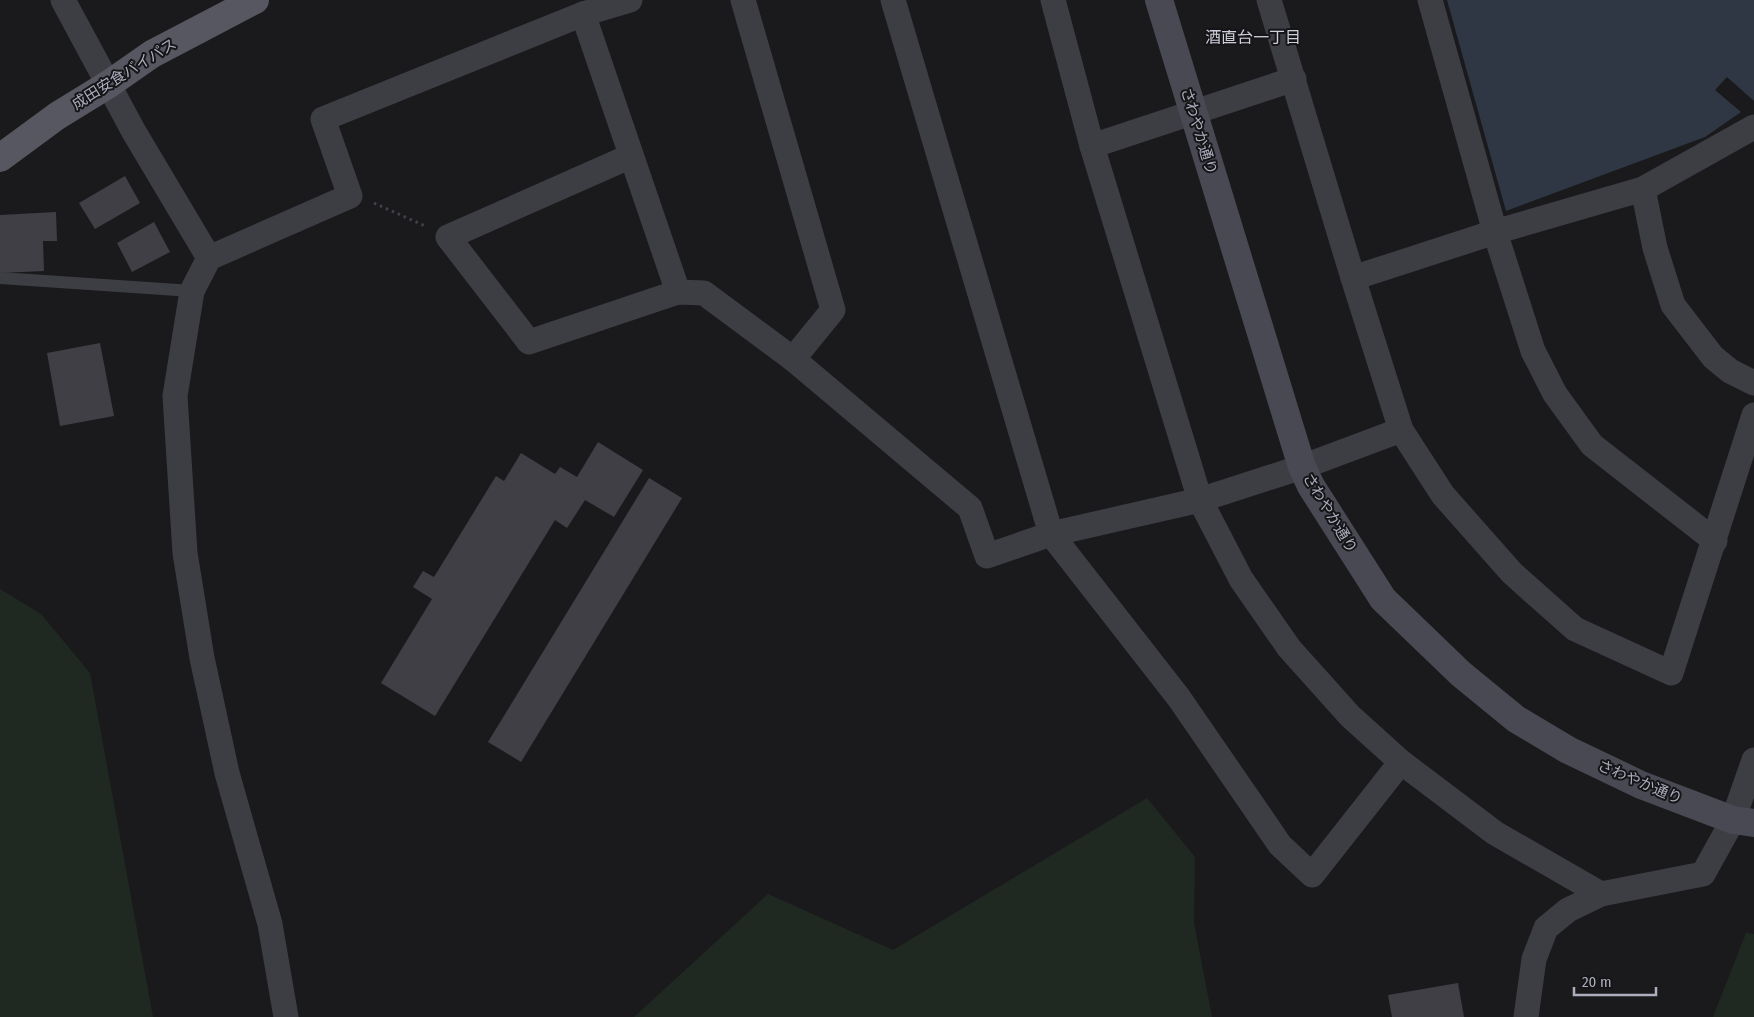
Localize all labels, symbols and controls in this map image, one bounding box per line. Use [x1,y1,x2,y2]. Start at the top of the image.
district label: 酒直台一丁目 [1205,28,1301,47]
street label: 成田安食バイパス [68,35,180,113]
street label: さわやか通り [1177,85,1221,177]
street label: さわやか通り [1299,470,1361,556]
street label: さわやか通り [1595,756,1685,808]
scale bar [1574,964,1656,996]
text: 20 m [1582,973,1612,991]

